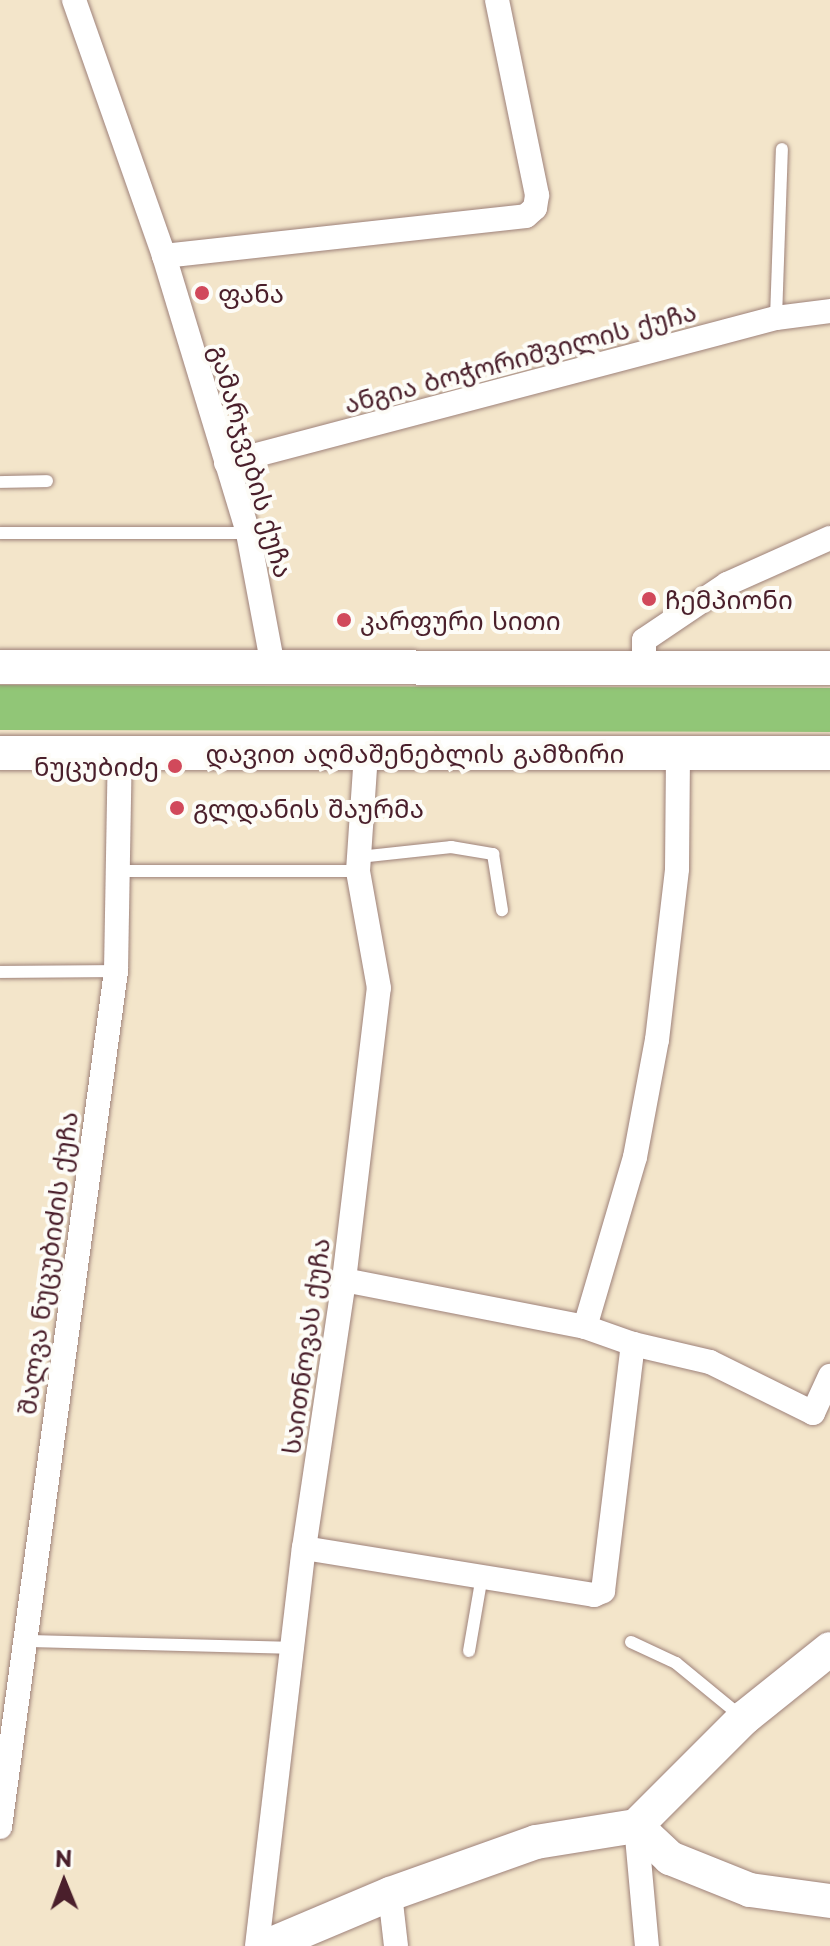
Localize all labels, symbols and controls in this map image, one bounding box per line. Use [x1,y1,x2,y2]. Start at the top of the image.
place label: ფანა [218,277,284,309]
marker: ფანა [193,284,211,302]
street label: ანგია ბოჭორიშვილის ქუჩა [341,295,699,419]
street label: გამარჯვების ქუჩა [204,341,300,581]
place label: ჩემპიონი [665,583,793,615]
marker: ჩემპიონი [640,590,658,608]
place label: კარფური სითი [360,604,561,636]
marker: კარფური სითი [335,611,353,629]
street label: დავით აღმაშენებლის გამზირი [206,737,624,769]
place label: ნუცუბიძე [34,750,159,782]
marker: ნუცუბიძე [166,757,184,775]
place label: გლდანის შაურმა [193,792,424,824]
marker: გლდანის შაურმა [168,799,186,817]
street label: შალვა ნუცუბიძის ქუჩა [10,1109,84,1417]
street label: საითნოვას ქუჩა [274,1236,336,1456]
text: N [55,1841,73,1874]
north arrow [24,1842,104,1922]

